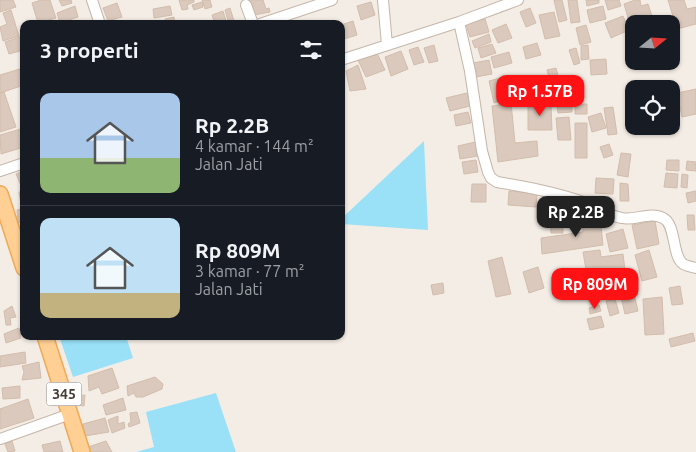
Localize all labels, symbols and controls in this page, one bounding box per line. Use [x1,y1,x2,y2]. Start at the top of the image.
north arrow [625,15,680,70]
map controls [625,15,680,135]
icon: filters [297,36,325,64]
text: 3 properti [40,38,139,62]
pin: Rp 1.57B [488,74,592,117]
button: locate [625,80,680,135]
text: Rp 1.57B [507,82,573,100]
icon: home [80,113,140,173]
text: Rp 2.2B [195,113,269,137]
text: 4 kamar · 144 m² [195,137,314,155]
text: Jalan Jati [195,155,263,173]
pin: Rp 2.2B [530,196,622,238]
text: Rp 2.2B [548,203,604,221]
icon: home [80,238,140,298]
text: Rp 809M [195,238,281,262]
text: 3 kamar · 77 m² [195,262,305,280]
pin: Rp 809M [549,268,641,310]
text: Rp 809M [562,275,628,293]
text: Jalan Jati [195,280,263,298]
road number: 345 [46,382,82,406]

